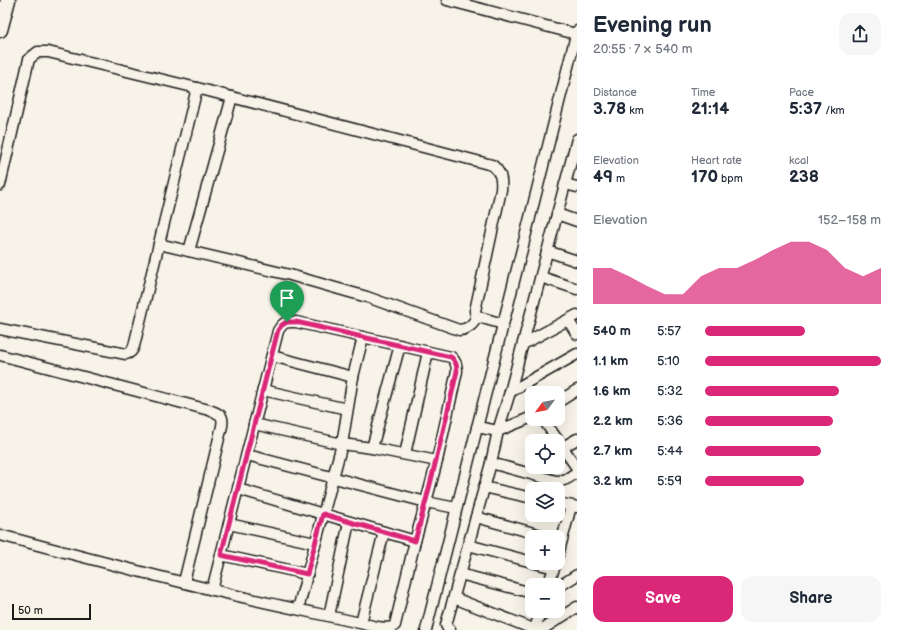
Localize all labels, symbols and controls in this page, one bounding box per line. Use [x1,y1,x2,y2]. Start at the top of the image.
text: Evening run [593,12,712,39]
button: share [839,13,881,55]
text: 20:55 · 7 × 540 m [593,41,693,57]
text: Distance [593,86,637,99]
text: Time [691,86,715,99]
text: Pace [789,86,814,99]
text: 3.78 [593,99,626,119]
text: 21:14 [691,99,729,119]
text: 5:37 [789,99,822,119]
text: km [626,104,644,117]
text: /km [822,104,845,117]
text: Elevation [593,154,639,167]
text: Heart rate [691,154,742,167]
text: kcal [789,154,809,167]
text: 49 [593,167,613,187]
text: 170 [691,167,718,187]
text: 238 [789,167,819,187]
text: m [613,172,625,185]
text: bpm [718,172,743,185]
text: Elevation [593,212,647,228]
text: 152–158 m [818,212,881,228]
pin [270,281,304,322]
icon: arrive [276,287,298,309]
text: 540 m [593,323,631,339]
text: 5:57 [657,323,681,339]
text: 1.1 km [593,353,628,369]
text: 5:10 [657,353,680,369]
text: 1.6 km [593,383,631,399]
text: 5:32 [657,383,683,399]
north arrow [525,386,565,426]
map controls [525,386,565,618]
text: 2.2 km [593,413,633,429]
text: 5:36 [657,413,683,429]
button: locate [525,434,565,474]
text: 2.7 km [593,443,632,459]
text: 5:44 [657,443,683,459]
text: 3.2 km [593,473,633,489]
text: 5:59 [657,473,682,489]
button: layers [525,482,565,522]
button: + [525,530,565,570]
button: Save [593,576,733,622]
button: Share [741,576,881,622]
button: − [525,578,565,618]
scale bar [12,602,91,621]
text: 50 m [18,604,43,617]

